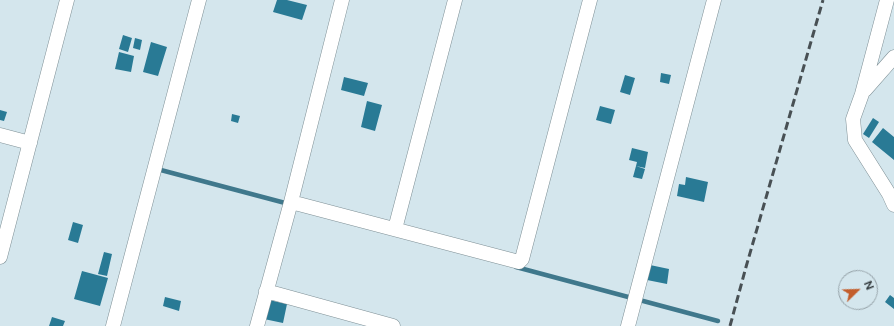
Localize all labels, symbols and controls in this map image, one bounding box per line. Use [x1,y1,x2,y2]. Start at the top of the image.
north arrow [838,270,878,310]
text: N [861,279,876,292]

